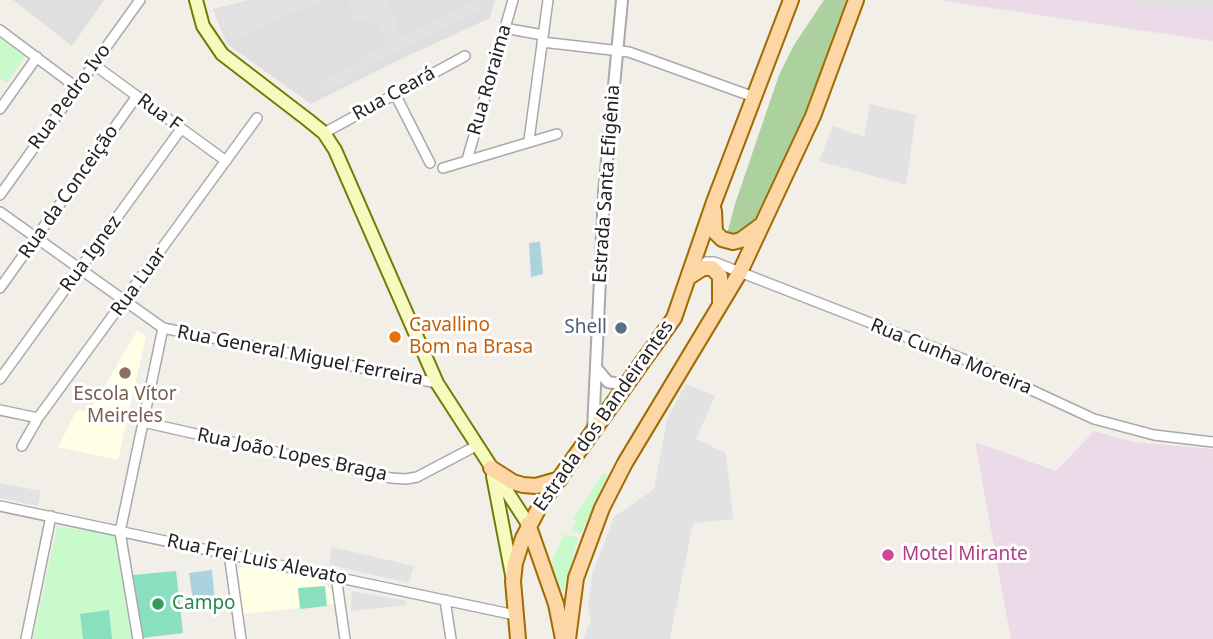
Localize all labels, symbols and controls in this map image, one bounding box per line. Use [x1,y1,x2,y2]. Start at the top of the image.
street label: Rua Roraima [463,22,517,138]
street label: Rua Pedro Ivo [24,40,116,154]
street label: Rua Ceará [349,62,439,126]
street label: Estrada Santa Efigênia [589,84,625,284]
street label: Rua F [132,89,186,137]
street label: Rua da Conceição [14,121,124,263]
street label: Rua Ignez [56,212,126,296]
street label: Rua Luar [106,243,172,321]
street label: Rua Cunha Moreira [867,314,1035,400]
place label: Cavallino Bom na Brasa [409,315,533,359]
street label: Estrada dos Bandeirantes [529,316,679,516]
place label: Shell [564,317,607,339]
marker: Shell [613,320,629,336]
street label: Rua General Miguel Ferreira [175,321,425,391]
marker: Cavallino Bom na Brasa [387,329,403,345]
marker: Escola Vítor Meireles [117,365,133,381]
place label: Escola Vítor Meireles [73,384,177,428]
street label: Rua João Lopes Braga [195,424,389,486]
street label: Rua Frei Luis Alevato [165,530,349,590]
place label: Motel Mirante [902,544,1028,566]
marker: Motel Mirante [880,547,896,563]
place label: Campo [172,593,236,615]
marker: Campo [150,596,166,612]

